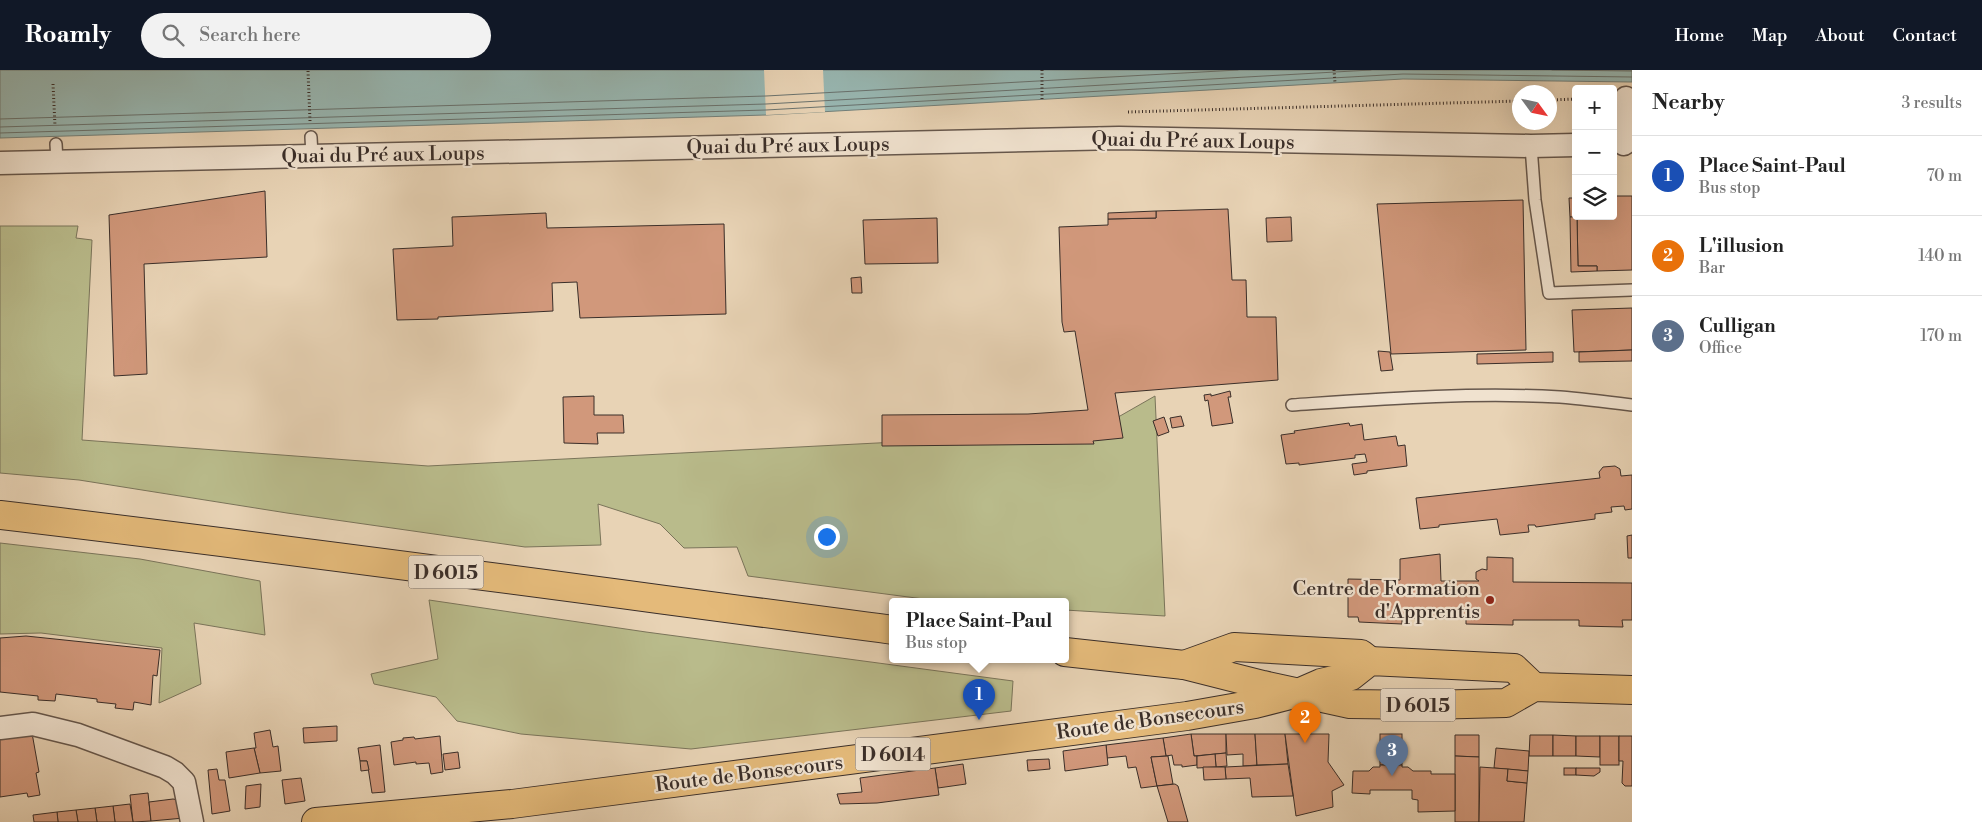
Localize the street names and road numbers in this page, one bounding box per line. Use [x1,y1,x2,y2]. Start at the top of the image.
street label: Quai du Pré aux Loups [1091,127,1295,156]
street label: Quai du Pré aux Loups [686,132,890,161]
street label: Quai du Pré aux Loups [281,141,485,170]
road number: D 6015 [408,556,484,588]
road number: D 6015 [1380,688,1456,722]
street label: Route de Bonsecours [1055,695,1246,746]
road number: D 6014 [856,738,930,771]
street label: Route de Bonsecours [654,751,845,798]

